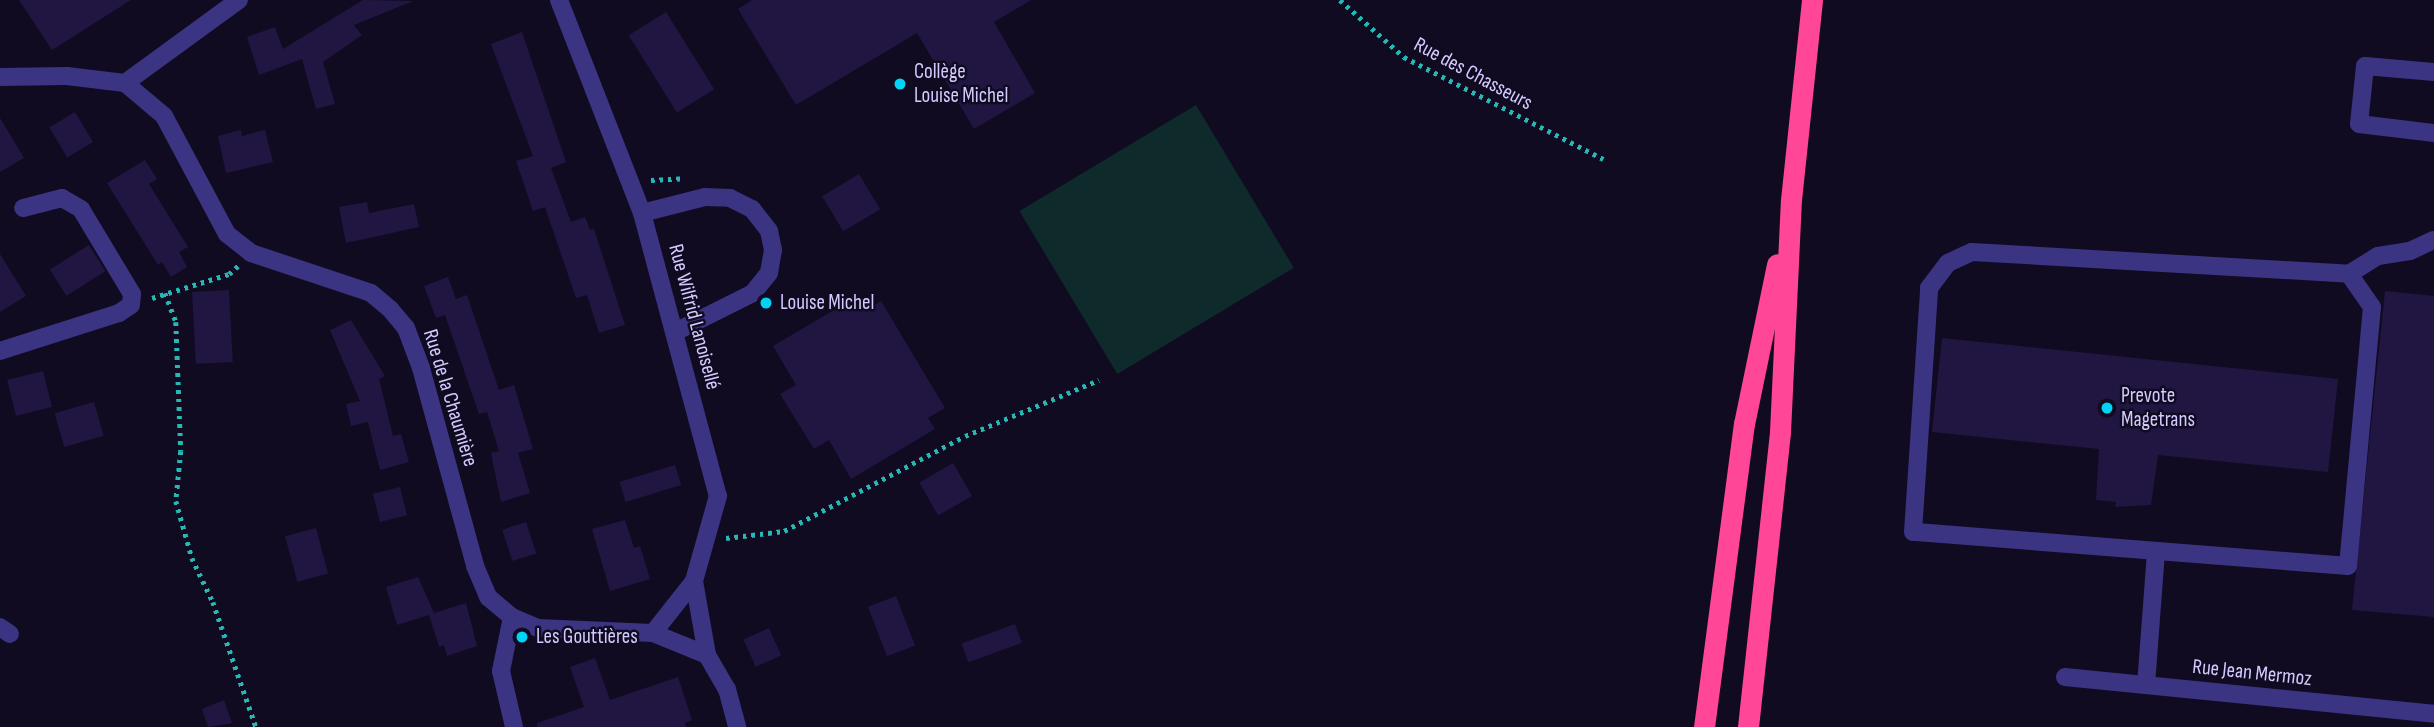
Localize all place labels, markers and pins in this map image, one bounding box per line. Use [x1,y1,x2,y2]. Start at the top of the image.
place label: Collège Louise Michel [914,59,1008,109]
marker: Collège Louise Michel [892,76,908,92]
place label: Louise Michel [780,290,874,316]
marker: Louise Michel [758,295,774,311]
place label: Prevote Magetrans [2121,383,2195,433]
marker: Prevote Magetrans [2099,400,2115,416]
place label: Les Gouttières [536,624,638,650]
marker: Les Gouttières [514,629,530,645]

